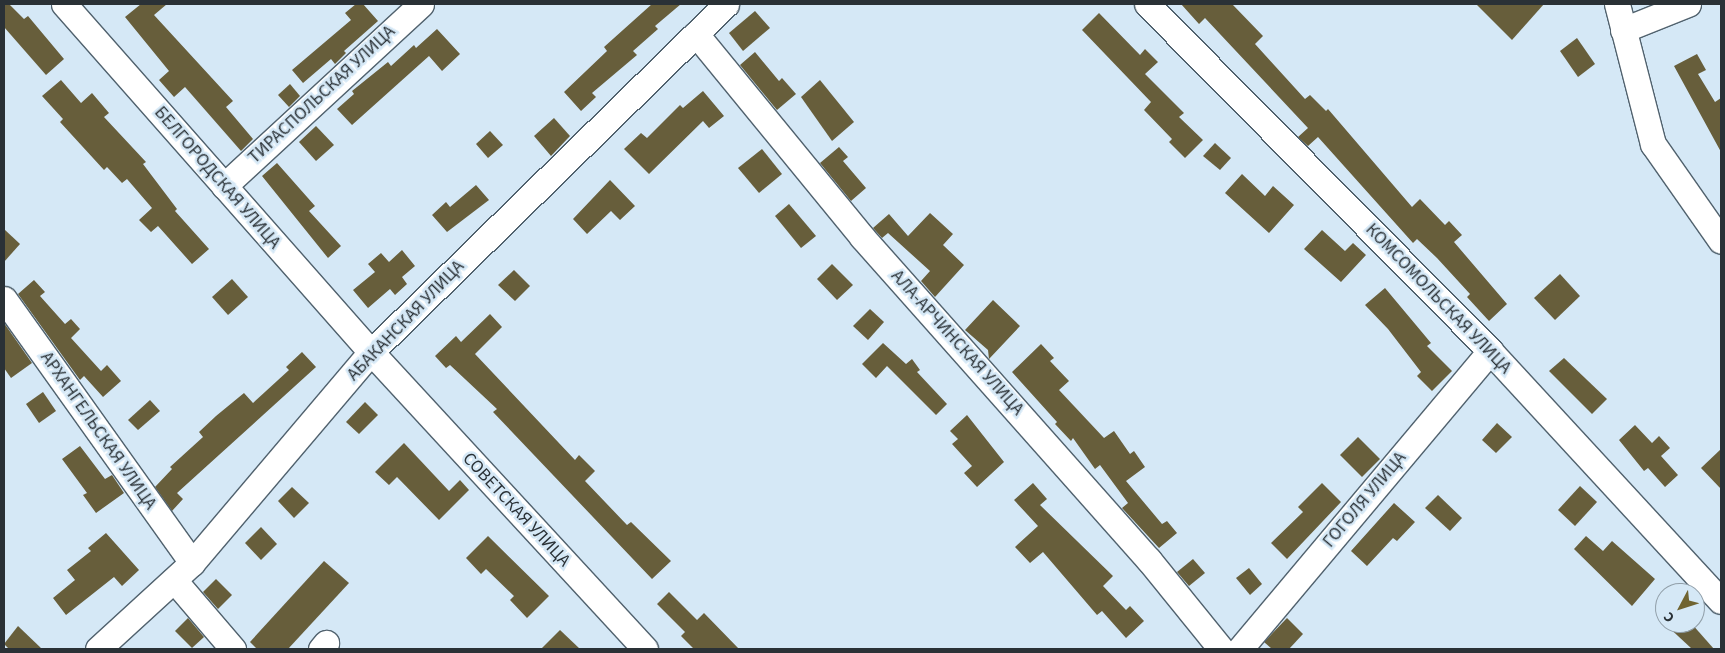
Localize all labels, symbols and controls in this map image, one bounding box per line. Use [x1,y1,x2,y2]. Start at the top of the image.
street label: ТИРАСПОЛЬСКАЯ УЛИЦА [244,21,400,169]
street label: БЕЛГОРОДСКАЯ УЛИЦА [149,102,285,254]
street label: КОМСОМОЛЬСКАЯ УЛИЦА [1361,219,1515,379]
street label: АБАКАНСКАЯ УЛИЦА [343,256,469,386]
street label: АЛА-АРЧИНСКАЯ УЛИЦА [886,266,1028,420]
street label: АРХАНГЕЛЬСКАЯ УЛИЦА [35,348,161,514]
street label: СОВЕТСКАЯ УЛИЦА [458,448,574,572]
street label: ГОГОЛЯ УЛИЦА [1319,448,1411,552]
north arrow [1655,583,1705,633]
text: С [1659,607,1680,627]

